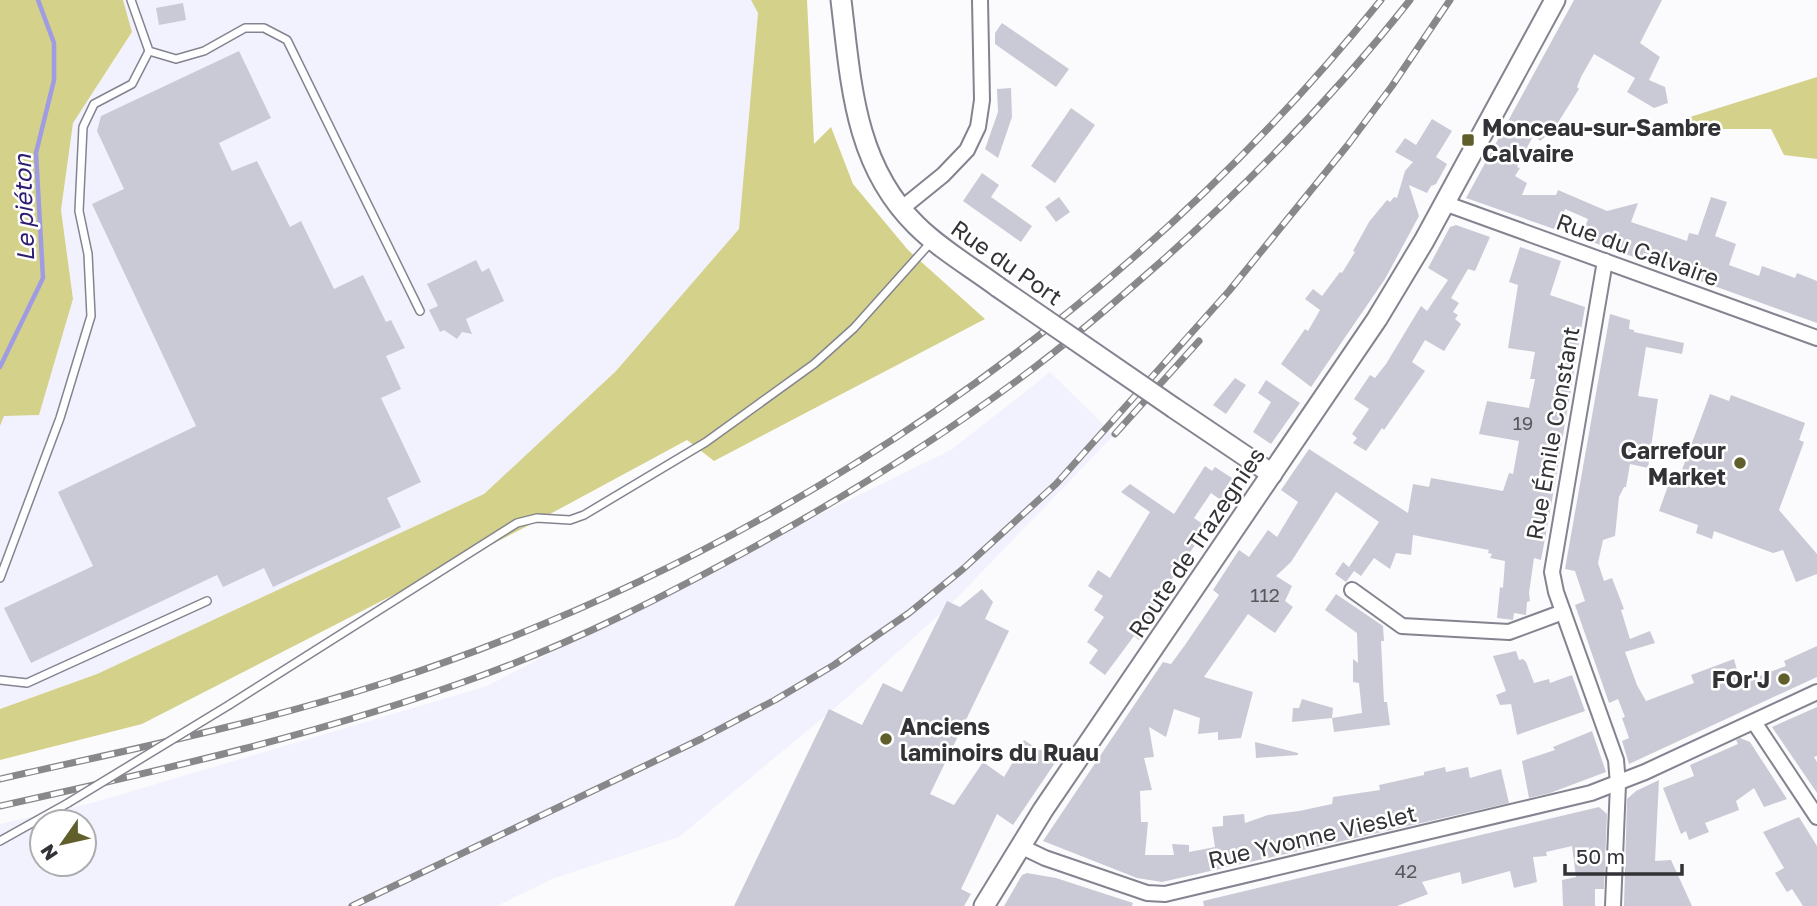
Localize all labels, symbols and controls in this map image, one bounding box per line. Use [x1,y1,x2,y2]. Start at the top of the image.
place label: Monceau-sur-Sambre Calvaire [1482,113,1721,167]
marker: Monceau-sur-Sambre Calvaire [1460,132,1476,148]
water label: Le piéton [7,153,39,262]
street label: Rue du Calvaire [1553,207,1723,291]
street label: Rue du Port [946,213,1068,311]
street label: Rue Émile Constant [1519,324,1585,542]
house number: 19 [1513,411,1533,434]
place label: Carrefour Market [1621,436,1726,490]
street label: Route de Trazegnies [1122,441,1270,643]
marker: Carrefour Market [1732,455,1748,471]
house number: 112 [1250,583,1280,606]
place label: FOr'J [1712,665,1770,693]
marker: FOr'J [1776,671,1792,687]
place label: Anciens laminoirs du Ruau [900,712,1099,766]
marker: Anciens laminoirs du Ruau [878,731,894,747]
street label: Rue Yvonne Vieslet [1205,798,1419,874]
north arrow [28,808,98,878]
scale bar [1565,832,1682,876]
text: N [35,840,62,865]
text: 50 m [1576,843,1625,869]
house number: 42 [1395,859,1417,882]

